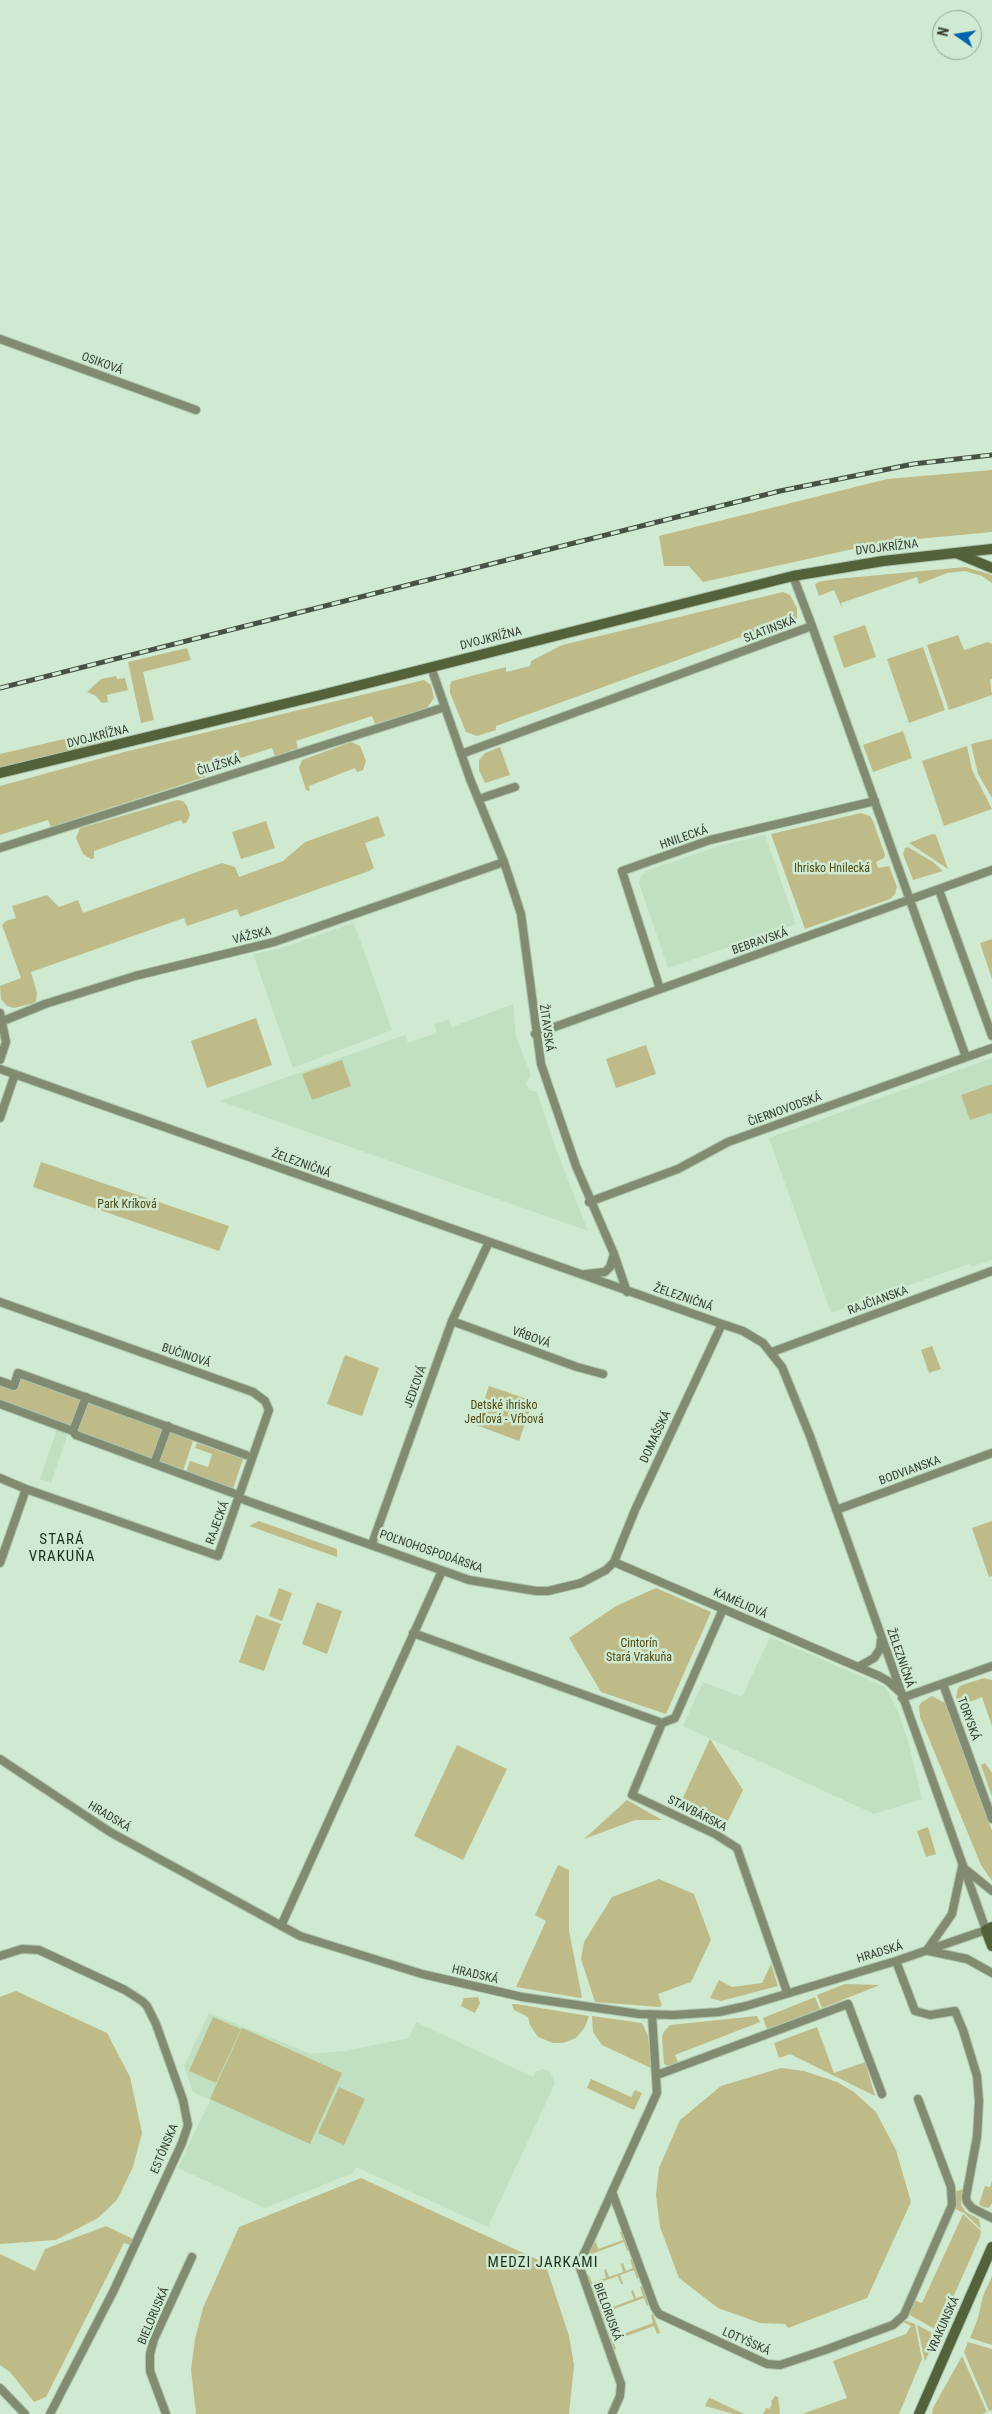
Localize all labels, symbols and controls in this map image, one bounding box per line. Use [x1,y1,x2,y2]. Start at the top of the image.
north arrow [932,10,982,60]
text: N [935,26,952,38]
street label: OSIKOVÁ [79,350,125,378]
street label: DVOJKRÍŽNA [855,537,919,559]
street label: SLATINSKÁ [742,613,798,647]
street label: DVOJKRÍŽNA [459,624,523,654]
street label: DVOJKRÍŽNA [66,722,130,752]
street label: ČILIŽSKÁ [196,753,242,779]
street label: HNILECKÁ [658,823,710,853]
park label: Ihrisko Hnilecká [794,862,870,876]
street label: VÁŽSKA [231,924,273,948]
street label: BEBRAVSKÁ [730,926,790,958]
street label: ŽITAVSKÁ [536,1003,556,1053]
street label: ČIERNOVODSKÁ [746,1090,824,1130]
street label: ŽELEZNIČNÁ [269,1147,333,1181]
park label: Park Kríková [97,1198,157,1212]
street label: ŽELEZNIČNÁ [651,1281,715,1315]
street label: RAJČIANSKA [846,1283,910,1319]
street label: VŔBOVÁ [510,1324,552,1352]
street label: BUČINOVÁ [160,1341,212,1371]
street label: JEDĽOVÁ [402,1364,430,1410]
park label: Detské ihrisko Jedľová - Vŕbová [464,1399,544,1427]
street label: DOMAŠSKÁ [638,1409,674,1465]
street label: BODVIANSKA [877,1453,943,1489]
street label: RAJECKÁ [203,1499,233,1547]
street label: POĽNOHOSPODÁRSKA [377,1528,485,1576]
district label: STARÁ VRAKUŇA [28,1531,96,1566]
street label: KAMÉLIOVÁ [711,1586,769,1622]
street label: ŽELEZNIČNÁ [883,1626,917,1690]
park label: Cintorín Stará Vrakuňa [606,1637,672,1665]
street label: TORYSKÁ [953,1695,983,1743]
street label: STAVBÁRSKA [665,1793,729,1835]
street label: HRADSKÁ [85,1799,133,1835]
street label: HRADSKÁ [855,1939,905,1967]
street label: HRADSKÁ [450,1963,500,1987]
street label: ESTÓNSKA [148,2122,182,2176]
district label: MEDZI JARKAMI [486,2254,600,2272]
street label: BIELORUSKÁ [590,2281,624,2343]
street label: BIELORUSKÁ [135,2285,173,2347]
street label: VRAKUNSKÁ [925,2294,963,2356]
street label: LOTYŠSKÁ [720,2325,772,2359]

